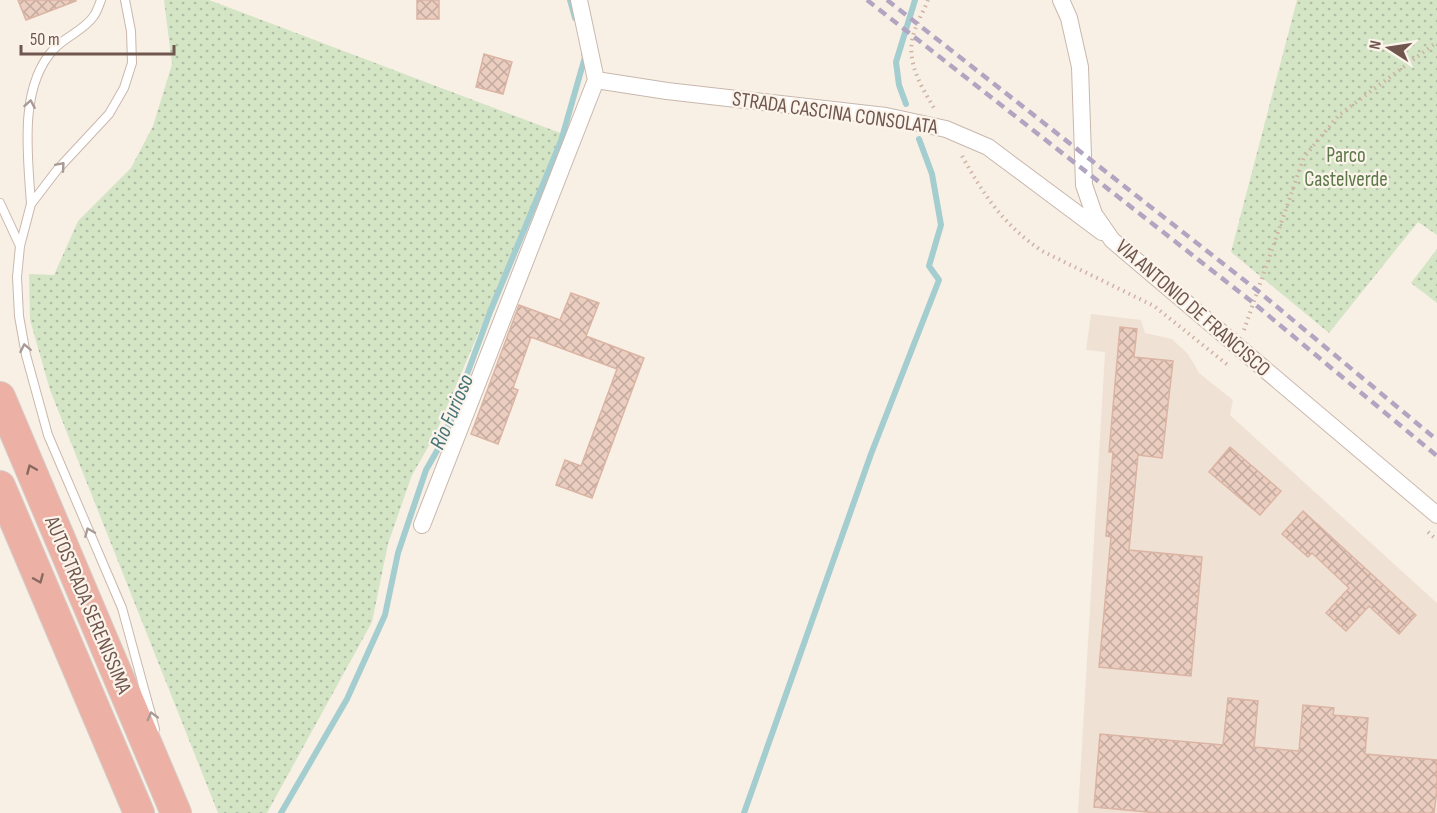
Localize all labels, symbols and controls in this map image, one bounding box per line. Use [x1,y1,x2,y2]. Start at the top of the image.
scale bar [21,18,174,56]
north arrow [1359,18,1419,78]
text: 50 m [30,29,60,50]
text: N [1366,39,1386,51]
street label: STRADA CASCINA CONSOLATA [731,86,940,140]
one-way arrow [23,100,36,110]
park label: Parco Castelverde [1304,143,1388,192]
one-way arrow [54,162,65,173]
street label: VIA ANTONIO DE FRANCISCO [1111,234,1275,382]
one-way arrow [19,344,31,353]
water label: Rio Furioso [424,370,480,454]
one-way arrow [26,464,38,475]
street label: AUTOSTRADA SERENISSIMA [39,512,137,698]
one-way arrow [85,527,97,538]
one-way arrow [32,572,44,583]
one-way arrow [146,711,159,721]

